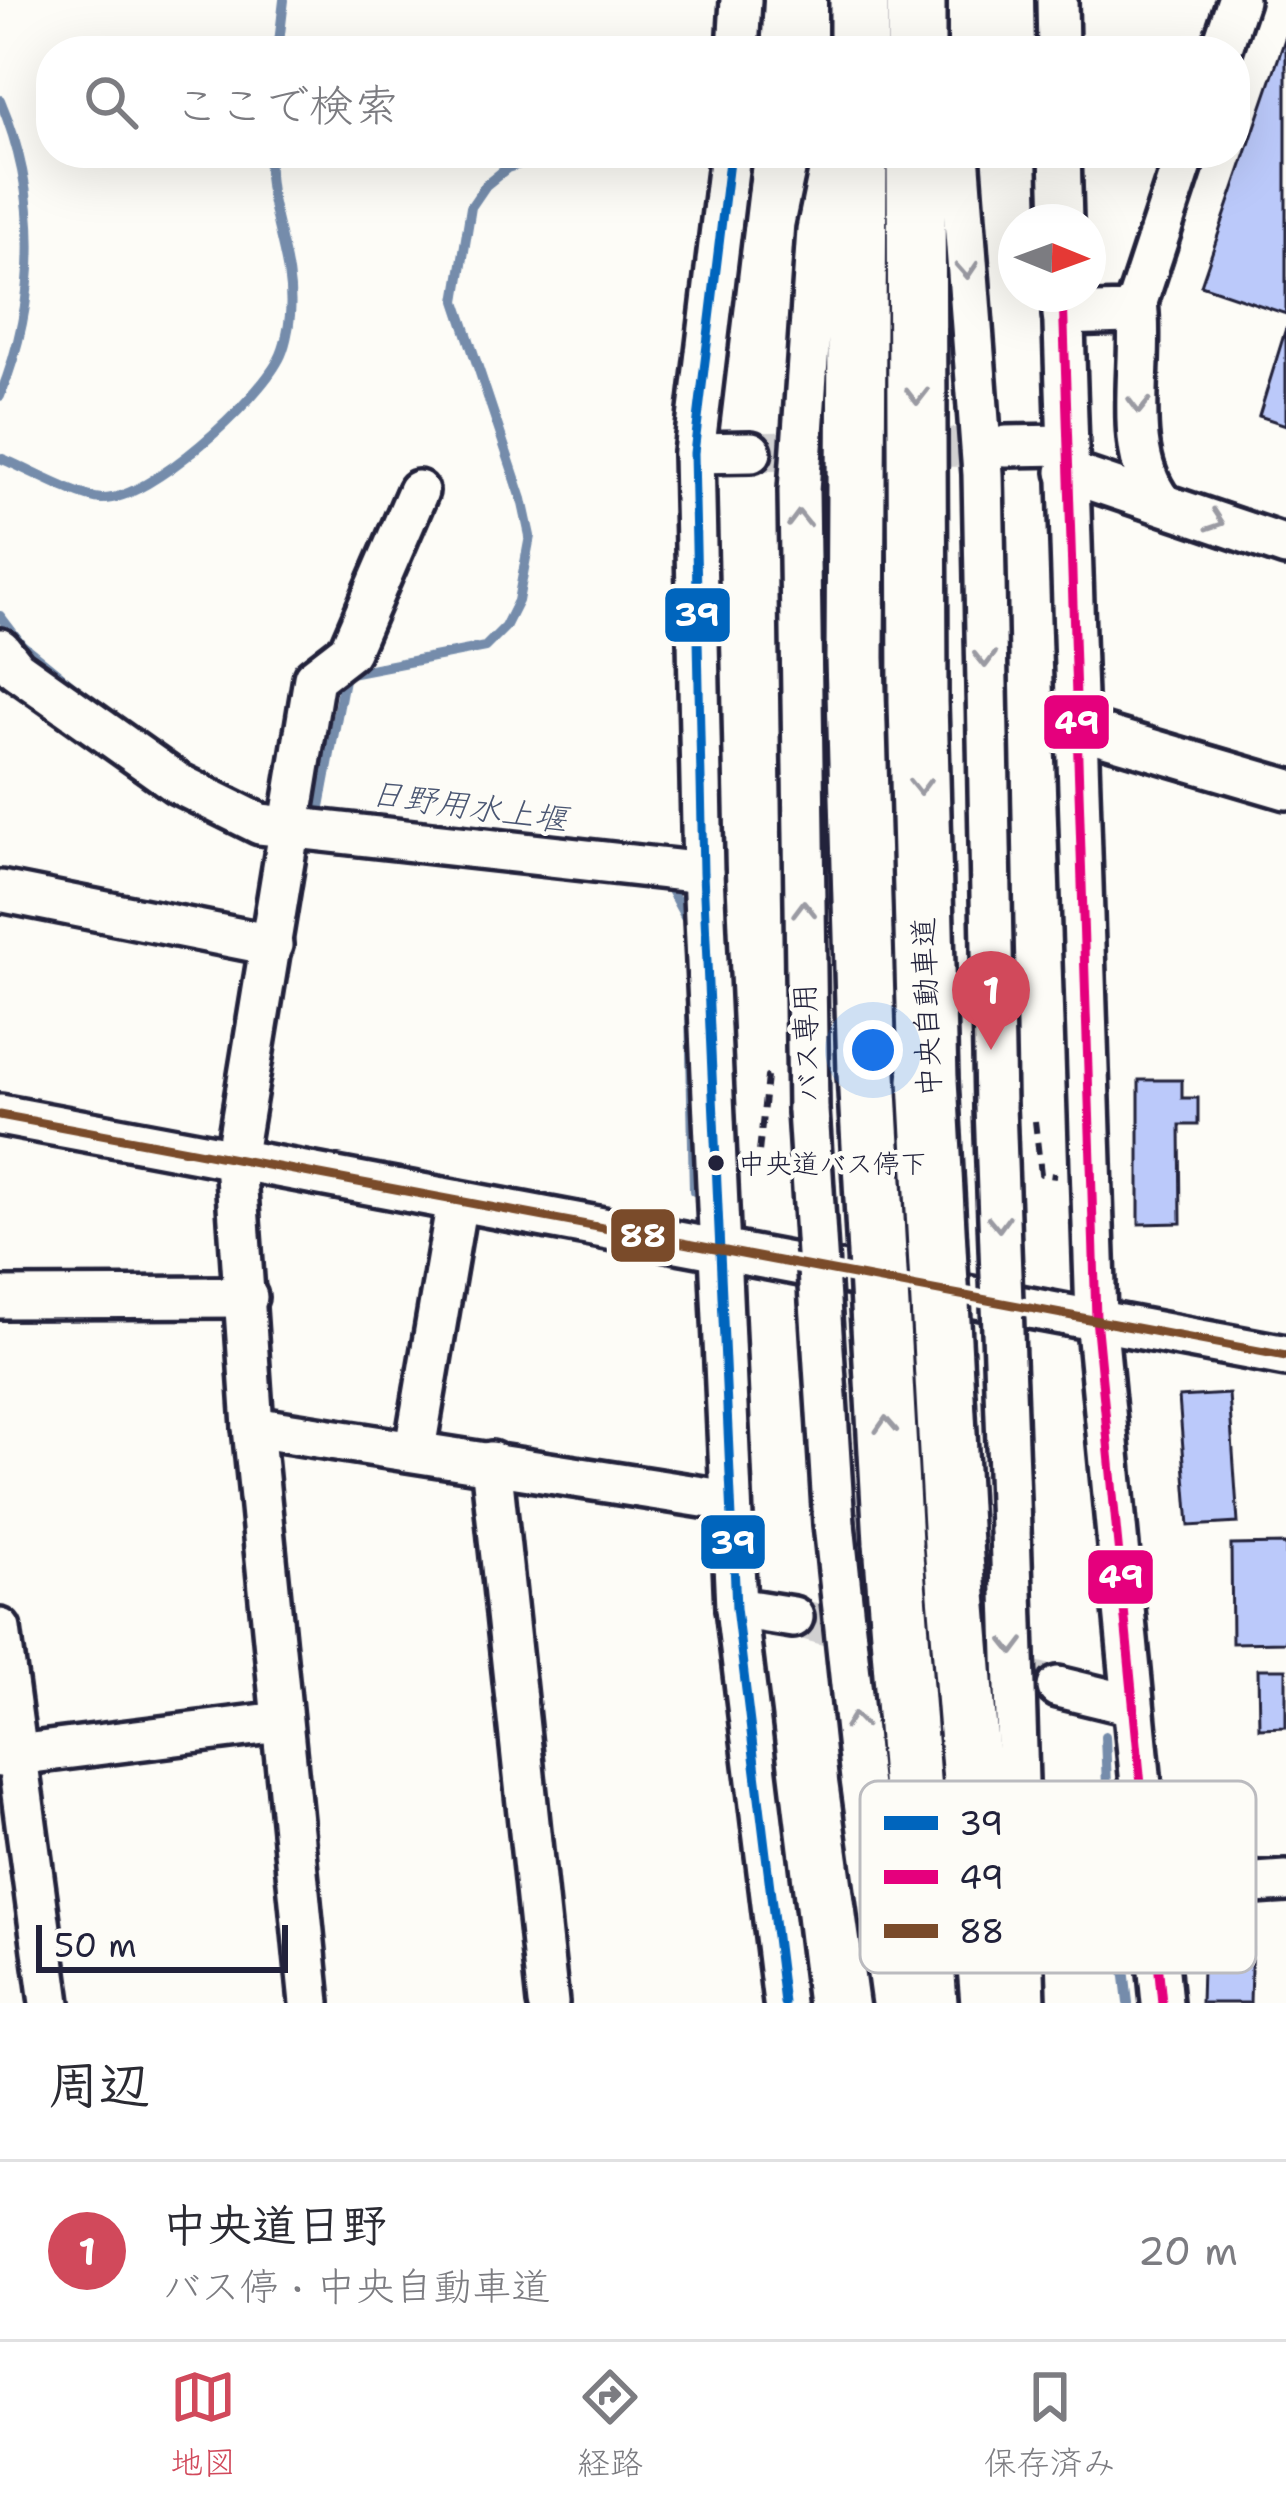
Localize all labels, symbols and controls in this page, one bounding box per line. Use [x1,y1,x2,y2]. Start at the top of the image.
search box [36,36,1250,168]
icon: search [78,69,144,135]
text: ここで検索 [174,75,399,135]
north arrow [998,204,1106,312]
one-way arrow [954,261,980,280]
one-way arrow [904,388,930,406]
one-way arrow [1127,396,1153,415]
one-way arrow [1205,507,1226,531]
one-way arrow [786,509,812,527]
line badge: 39 [663,586,732,644]
text: 39 [674,592,720,637]
one-way arrow [972,650,998,669]
line badge: 49 [1042,693,1111,751]
text: 49 [1054,700,1100,745]
water label: 日野用水上堰 [368,770,573,842]
one-way arrow [907,777,933,796]
one-way arrow [791,899,817,918]
street label: 中央自動車道 [902,916,950,1098]
pin: 1 [952,951,1030,1050]
street label: バス専用 [783,982,829,1104]
your location [843,1020,903,1080]
place label: 中央道バス停下 [738,1145,927,1182]
marker: 中央道バス停下 [705,1152,727,1174]
line badge: 88 [609,1207,677,1264]
text: 88 [620,1213,666,1258]
one-way arrow [986,1214,1012,1233]
one-way arrow [874,1416,900,1435]
line badge: 39 [699,1513,767,1571]
text: 39 [710,1520,756,1565]
line badge: 49 [1086,1548,1155,1606]
text: 49 [1098,1554,1144,1599]
one-way arrow [999,1637,1025,1656]
one-way arrow [842,1711,868,1730]
legend [860,1781,1256,1973]
text: 39 [959,1801,1003,1846]
text: 49 [959,1855,1004,1900]
text: 88 [959,1909,1004,1954]
scale bar [36,1919,288,1972]
text: 50 m [54,1923,137,1968]
text: 周辺 [48,2051,150,2119]
text: 中央道日野 [162,2195,387,2255]
text: 1 [78,2225,96,2277]
text: 20 m [1138,2225,1238,2277]
text: バス停 · 中央自動車道 [162,2260,551,2312]
tab: 地図 [170,2364,236,2485]
tab: 経路 [577,2364,643,2485]
tab: 保存済み [984,2364,1116,2485]

